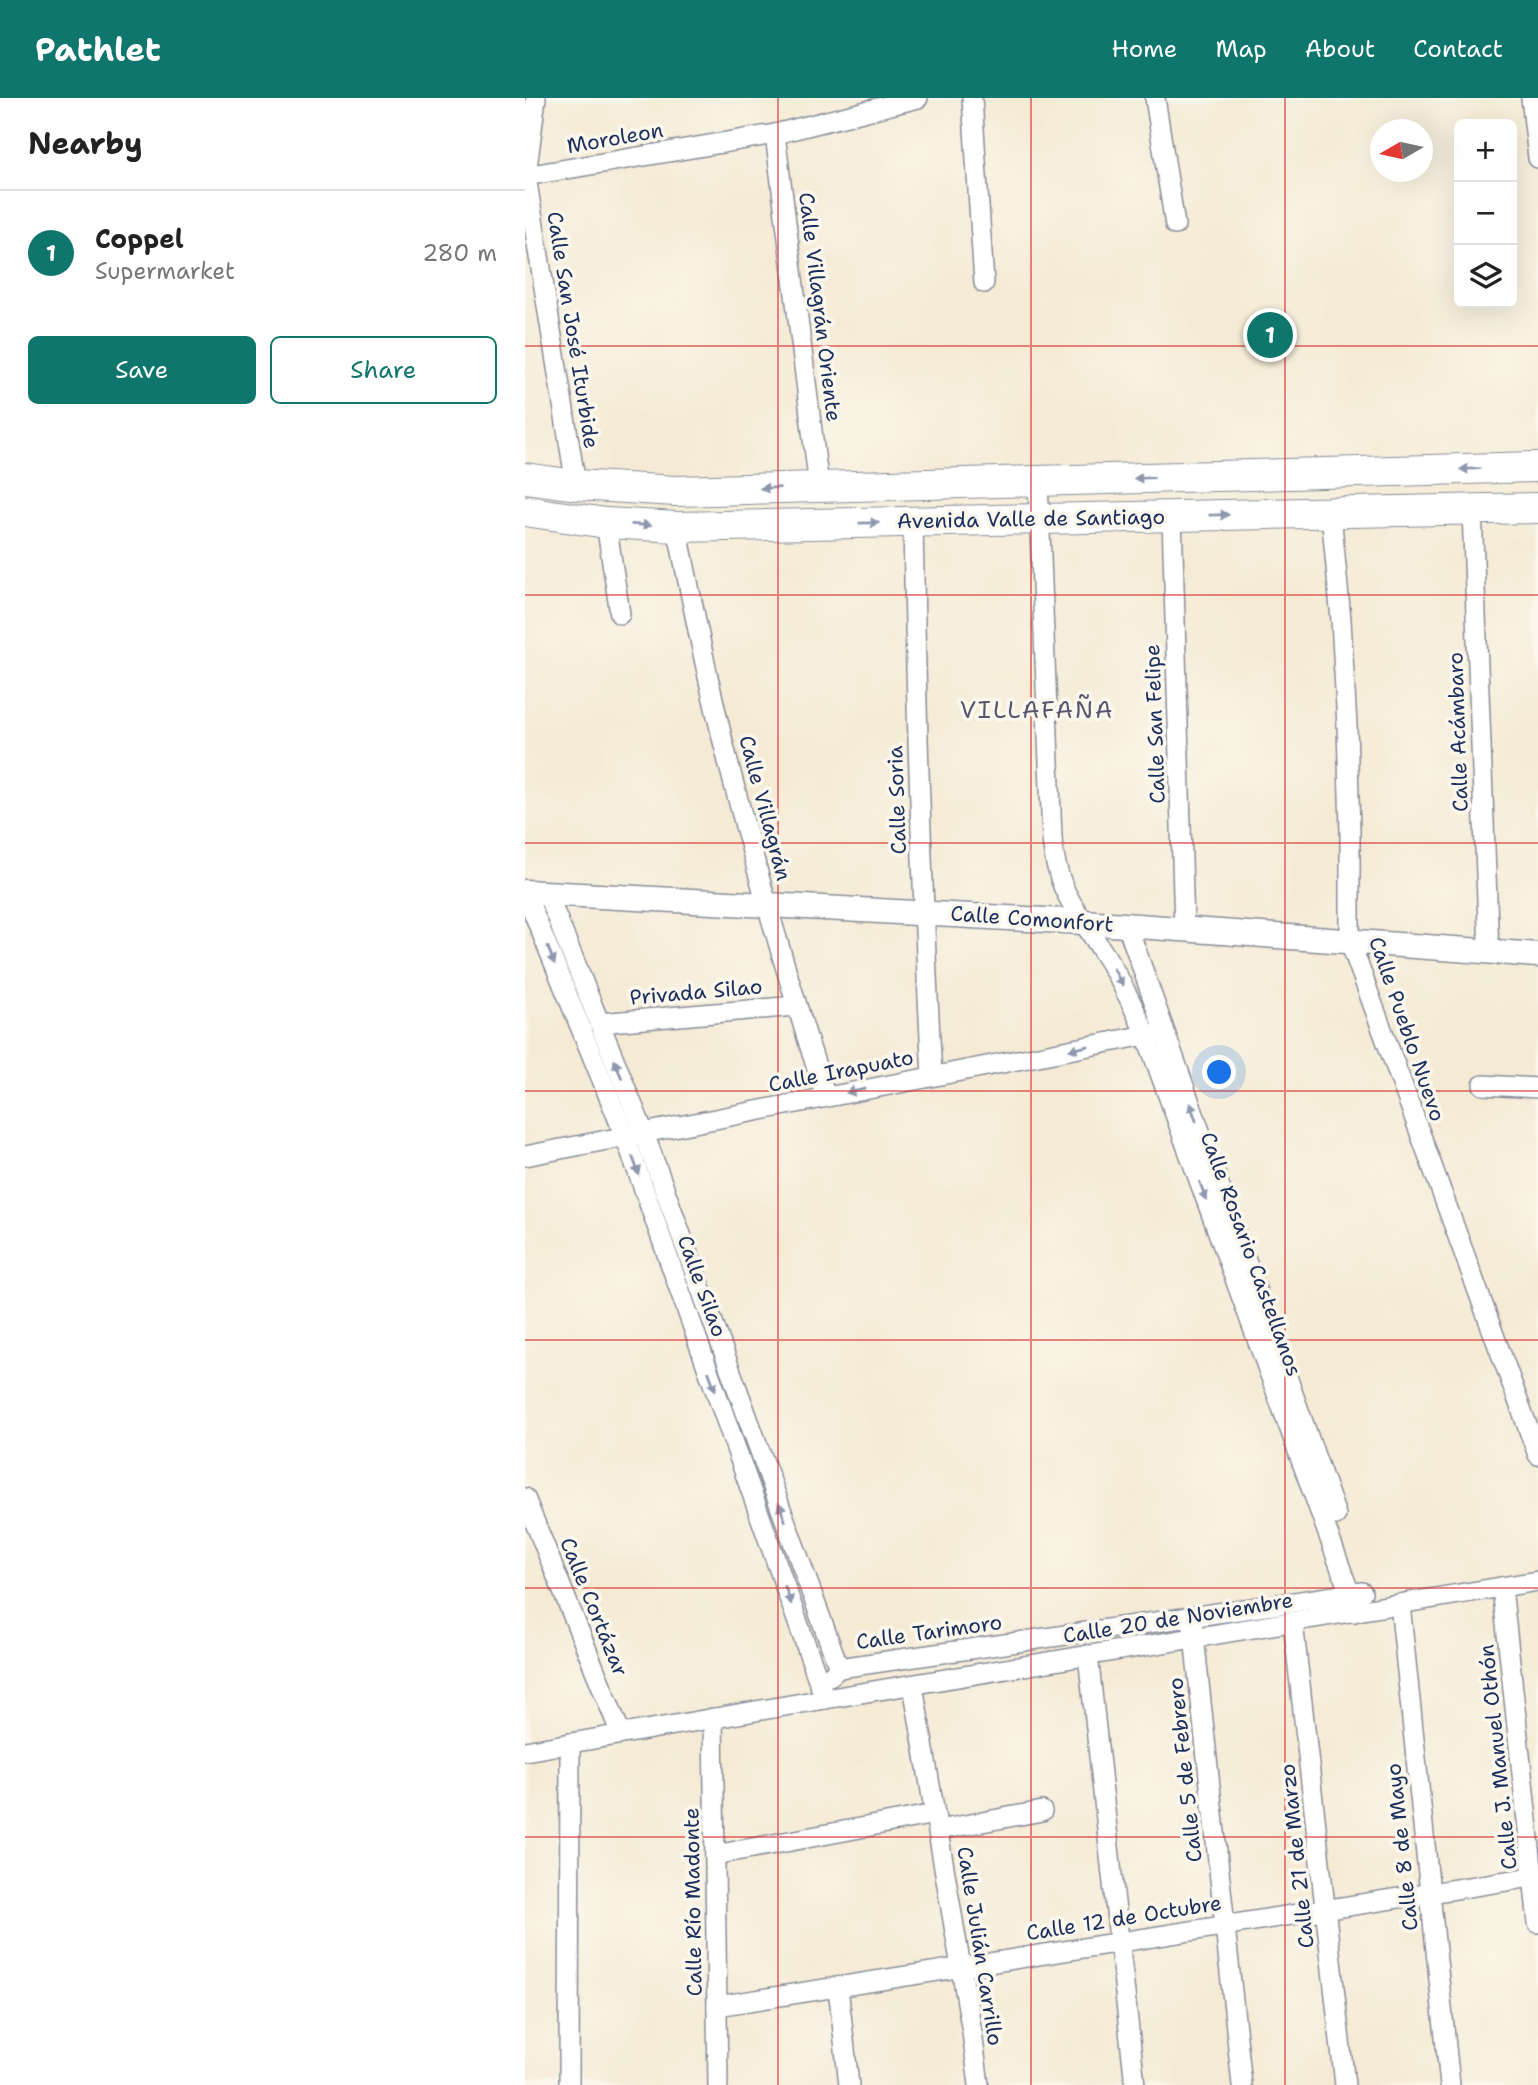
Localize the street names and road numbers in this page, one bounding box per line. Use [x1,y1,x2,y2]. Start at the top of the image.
street label: Moroleon [565,116,666,160]
street label: Calle Villagrán Oriente [792,191,848,423]
street label: Calle San José Iturbide [540,209,606,451]
street label: Avenida Valle de Santiago [897,503,1165,535]
street label: Calle San Felipe [1138,644,1172,804]
street label: Calle Acámbaro [1441,651,1475,813]
street label: Calle Villagrán [732,732,798,884]
street label: Calle Soria [881,745,913,855]
street label: Calle Comonfort [949,899,1115,939]
street label: Calle Pueblo Nuevo [1362,933,1452,1125]
street label: Privada Silao [628,972,764,1012]
street label: Calle Irapuato [766,1043,916,1099]
street label: Calle Rosario Castellanos [1194,1128,1308,1380]
street label: Calle Silao [671,1231,733,1341]
street label: Calle Cortázar [553,1533,635,1681]
street label: Calle 20 de Noviembre [1061,1586,1295,1650]
street label: Calle Tarimoro [854,1608,1004,1656]
street label: Calle J. Manuel Othón [1472,1643,1524,1871]
street label: Calle 5 de Febrero [1161,1676,1209,1864]
street label: Calle 21 de Marzo [1273,1762,1321,1950]
street label: Calle 8 de Mayo [1379,1762,1425,1932]
street label: Calle Río Madonte [677,1807,709,1997]
street label: Calle Julián Carrillo [950,1844,1010,2048]
street label: Calle 12 de Octubre [1024,1889,1224,1947]

